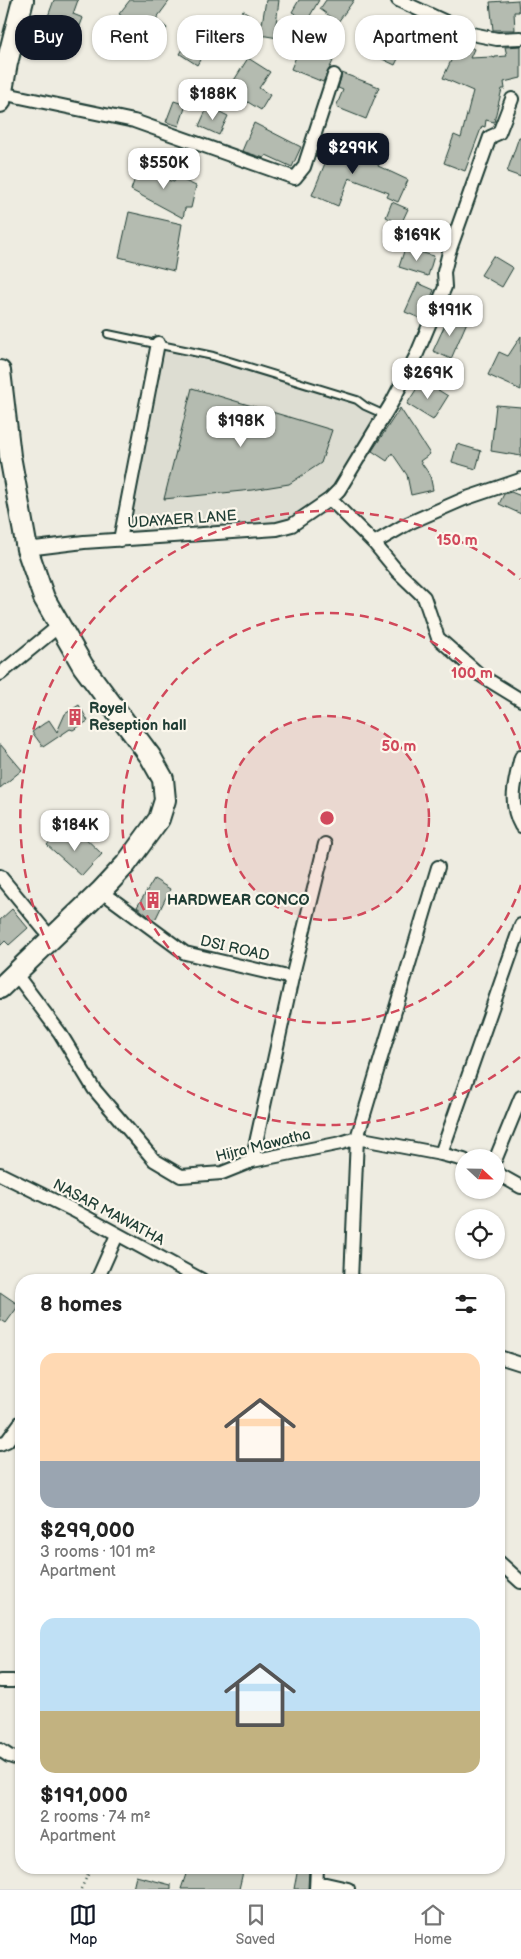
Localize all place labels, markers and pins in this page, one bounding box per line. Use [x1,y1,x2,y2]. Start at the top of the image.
pin: $188K [178,78,248,121]
pin: $299K [318,132,388,175]
pin: $550K [129,148,199,190]
pin: $169K [382,220,452,262]
pin: $191K [415,294,485,337]
pin: $269K [393,358,463,400]
pin: $198K [206,406,276,448]
place label: Royel Reseption hall [89,699,187,735]
building icon: Royel Reseption hall [65,707,85,727]
centre of rings [318,809,336,827]
pin: $184K [40,810,110,852]
building icon: HARDWEAR CONCO [143,890,163,910]
place label: HARDWEAR CONCO [167,891,309,910]

